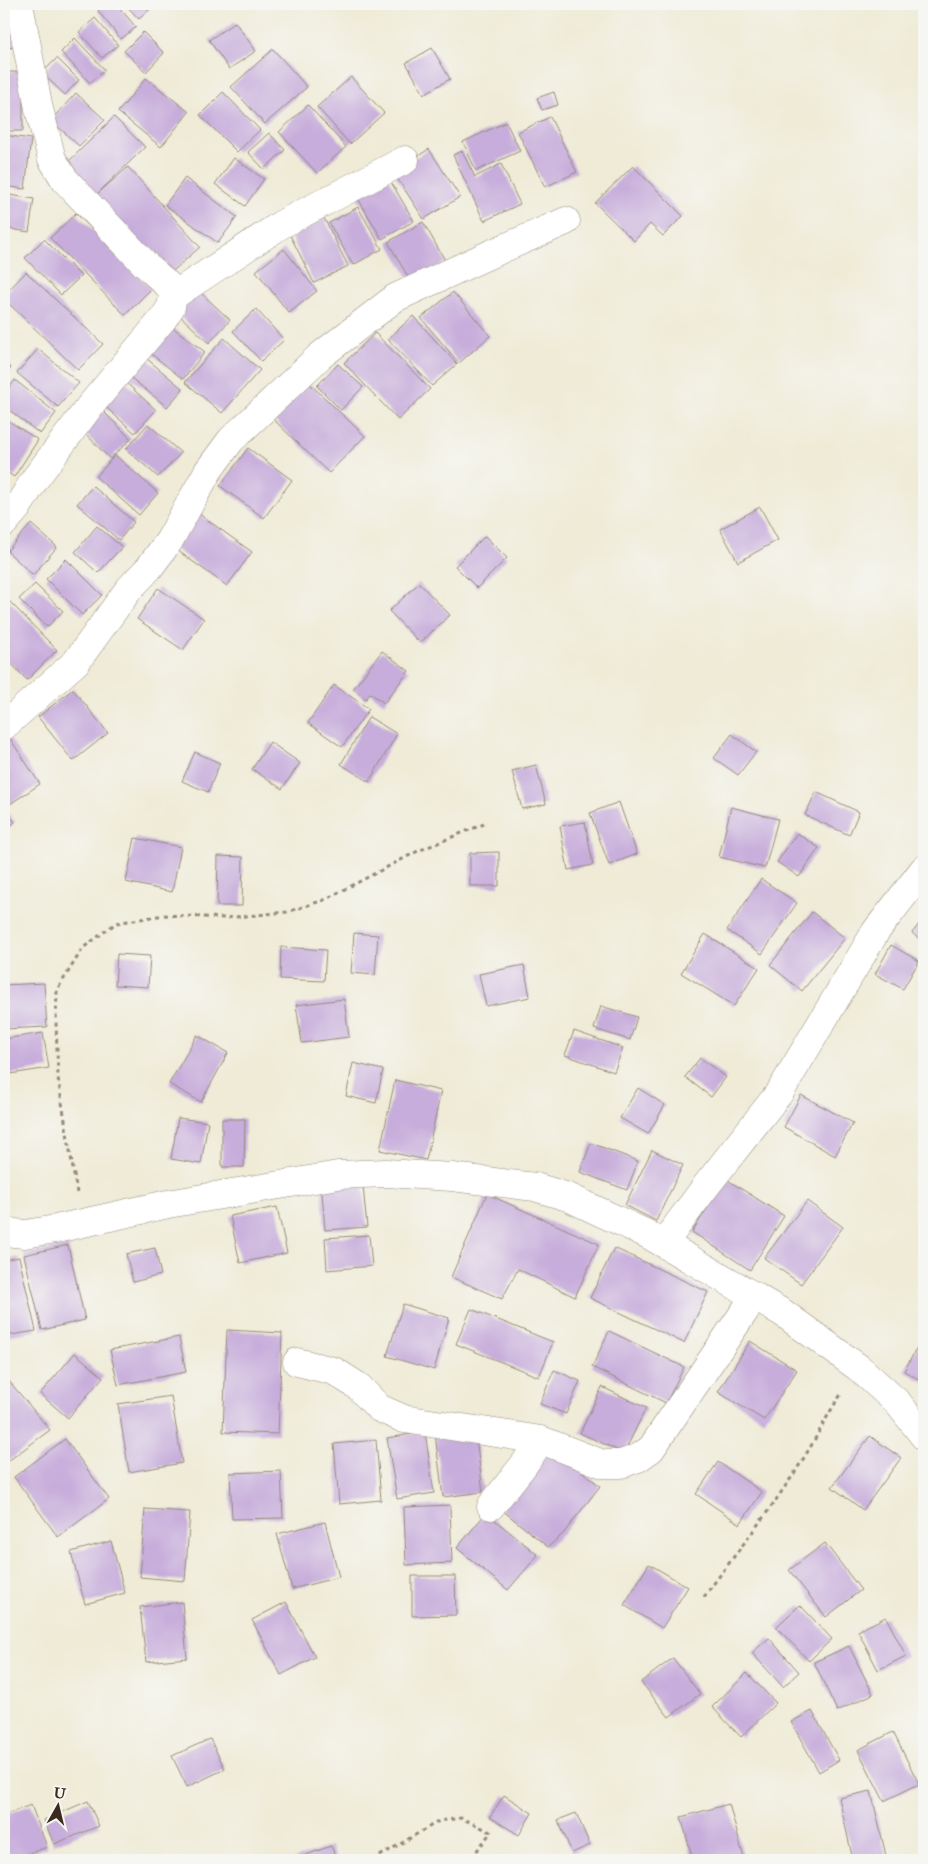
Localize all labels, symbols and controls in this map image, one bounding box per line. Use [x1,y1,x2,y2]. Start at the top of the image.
north arrow [32,1782,82,1832]
text: U [53,1784,67,1803]

